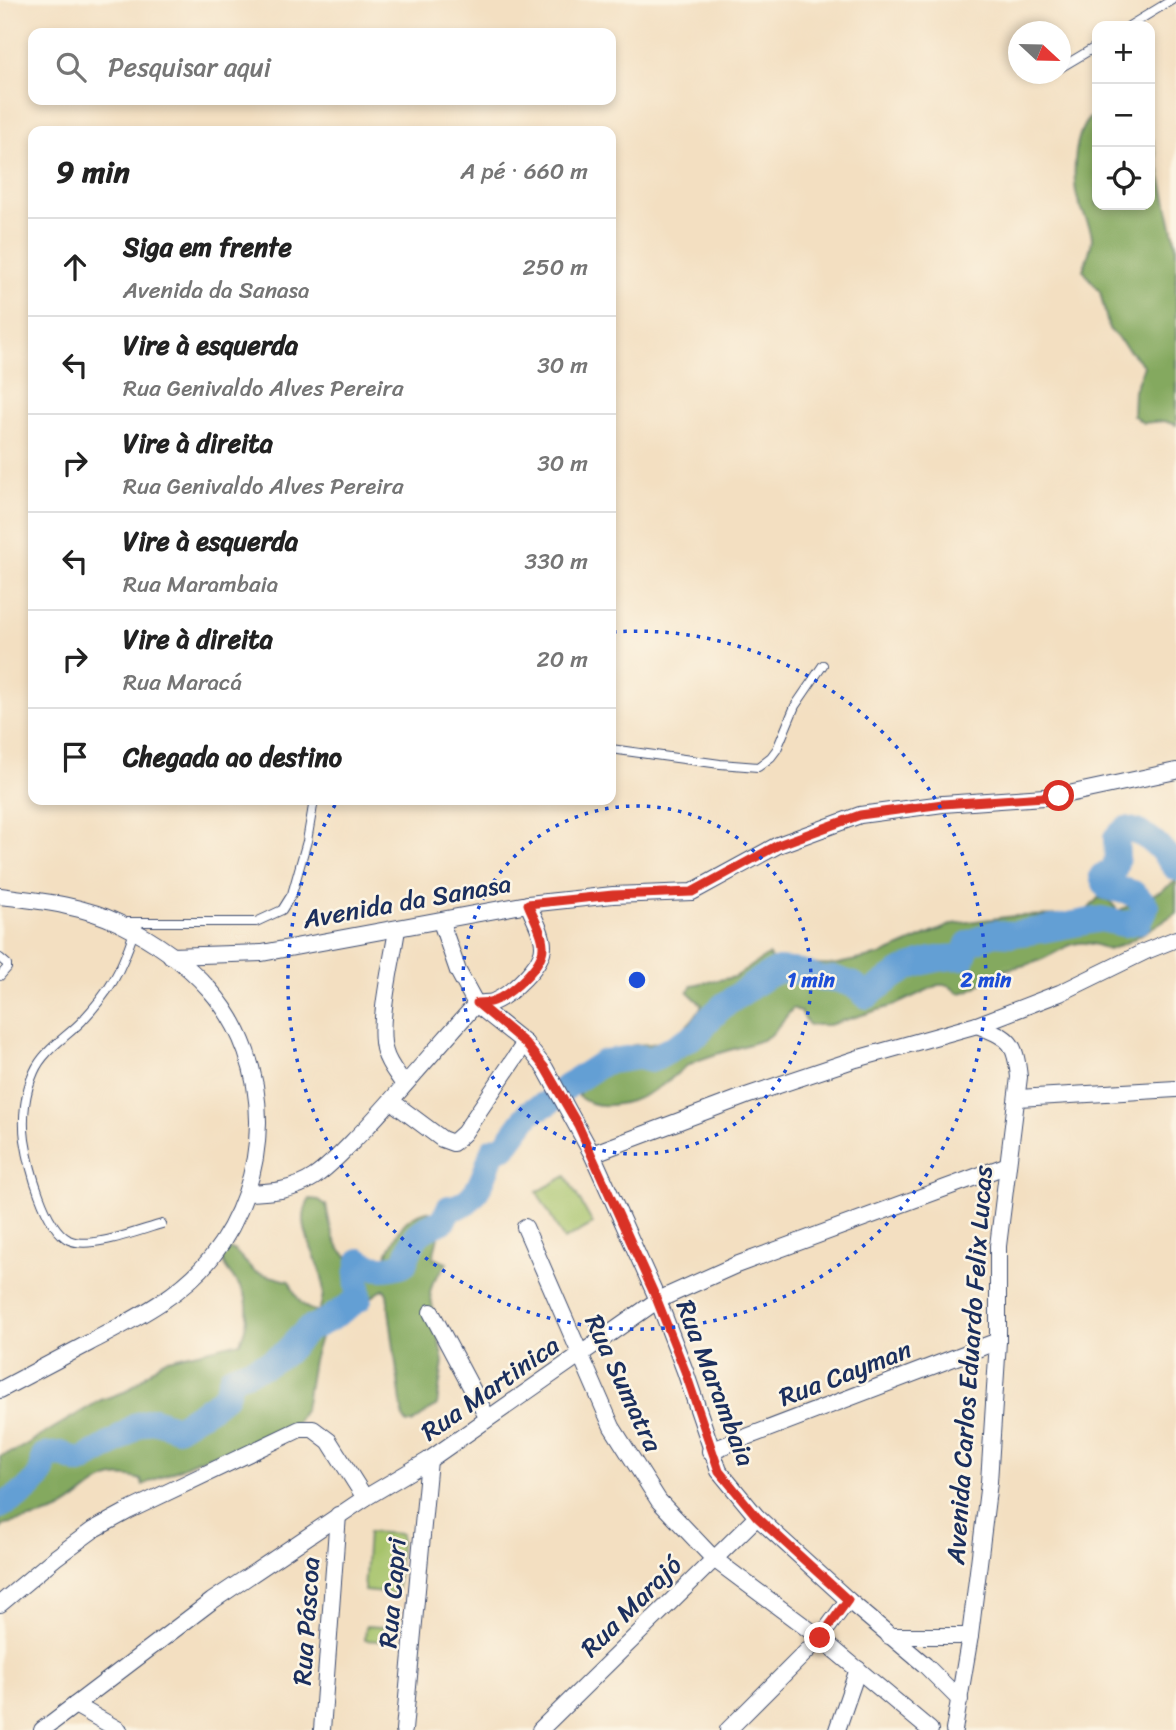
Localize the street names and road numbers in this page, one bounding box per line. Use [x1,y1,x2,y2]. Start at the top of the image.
street label: Avenida da Sanasa [298,860,515,942]
street label: Avenida Carlos Eduardo Felix Lucas [932,1163,1006,1567]
street label: Rua Marambaia [663,1293,769,1473]
street label: Rua Sumatra [572,1306,676,1461]
street label: Rua Martinica [411,1323,569,1453]
street label: Rua Cayman [772,1327,918,1419]
street label: Rua Capri [364,1535,420,1650]
street label: Rua Marajó [569,1543,694,1668]
street label: Rua Páscoa [279,1555,333,1687]

